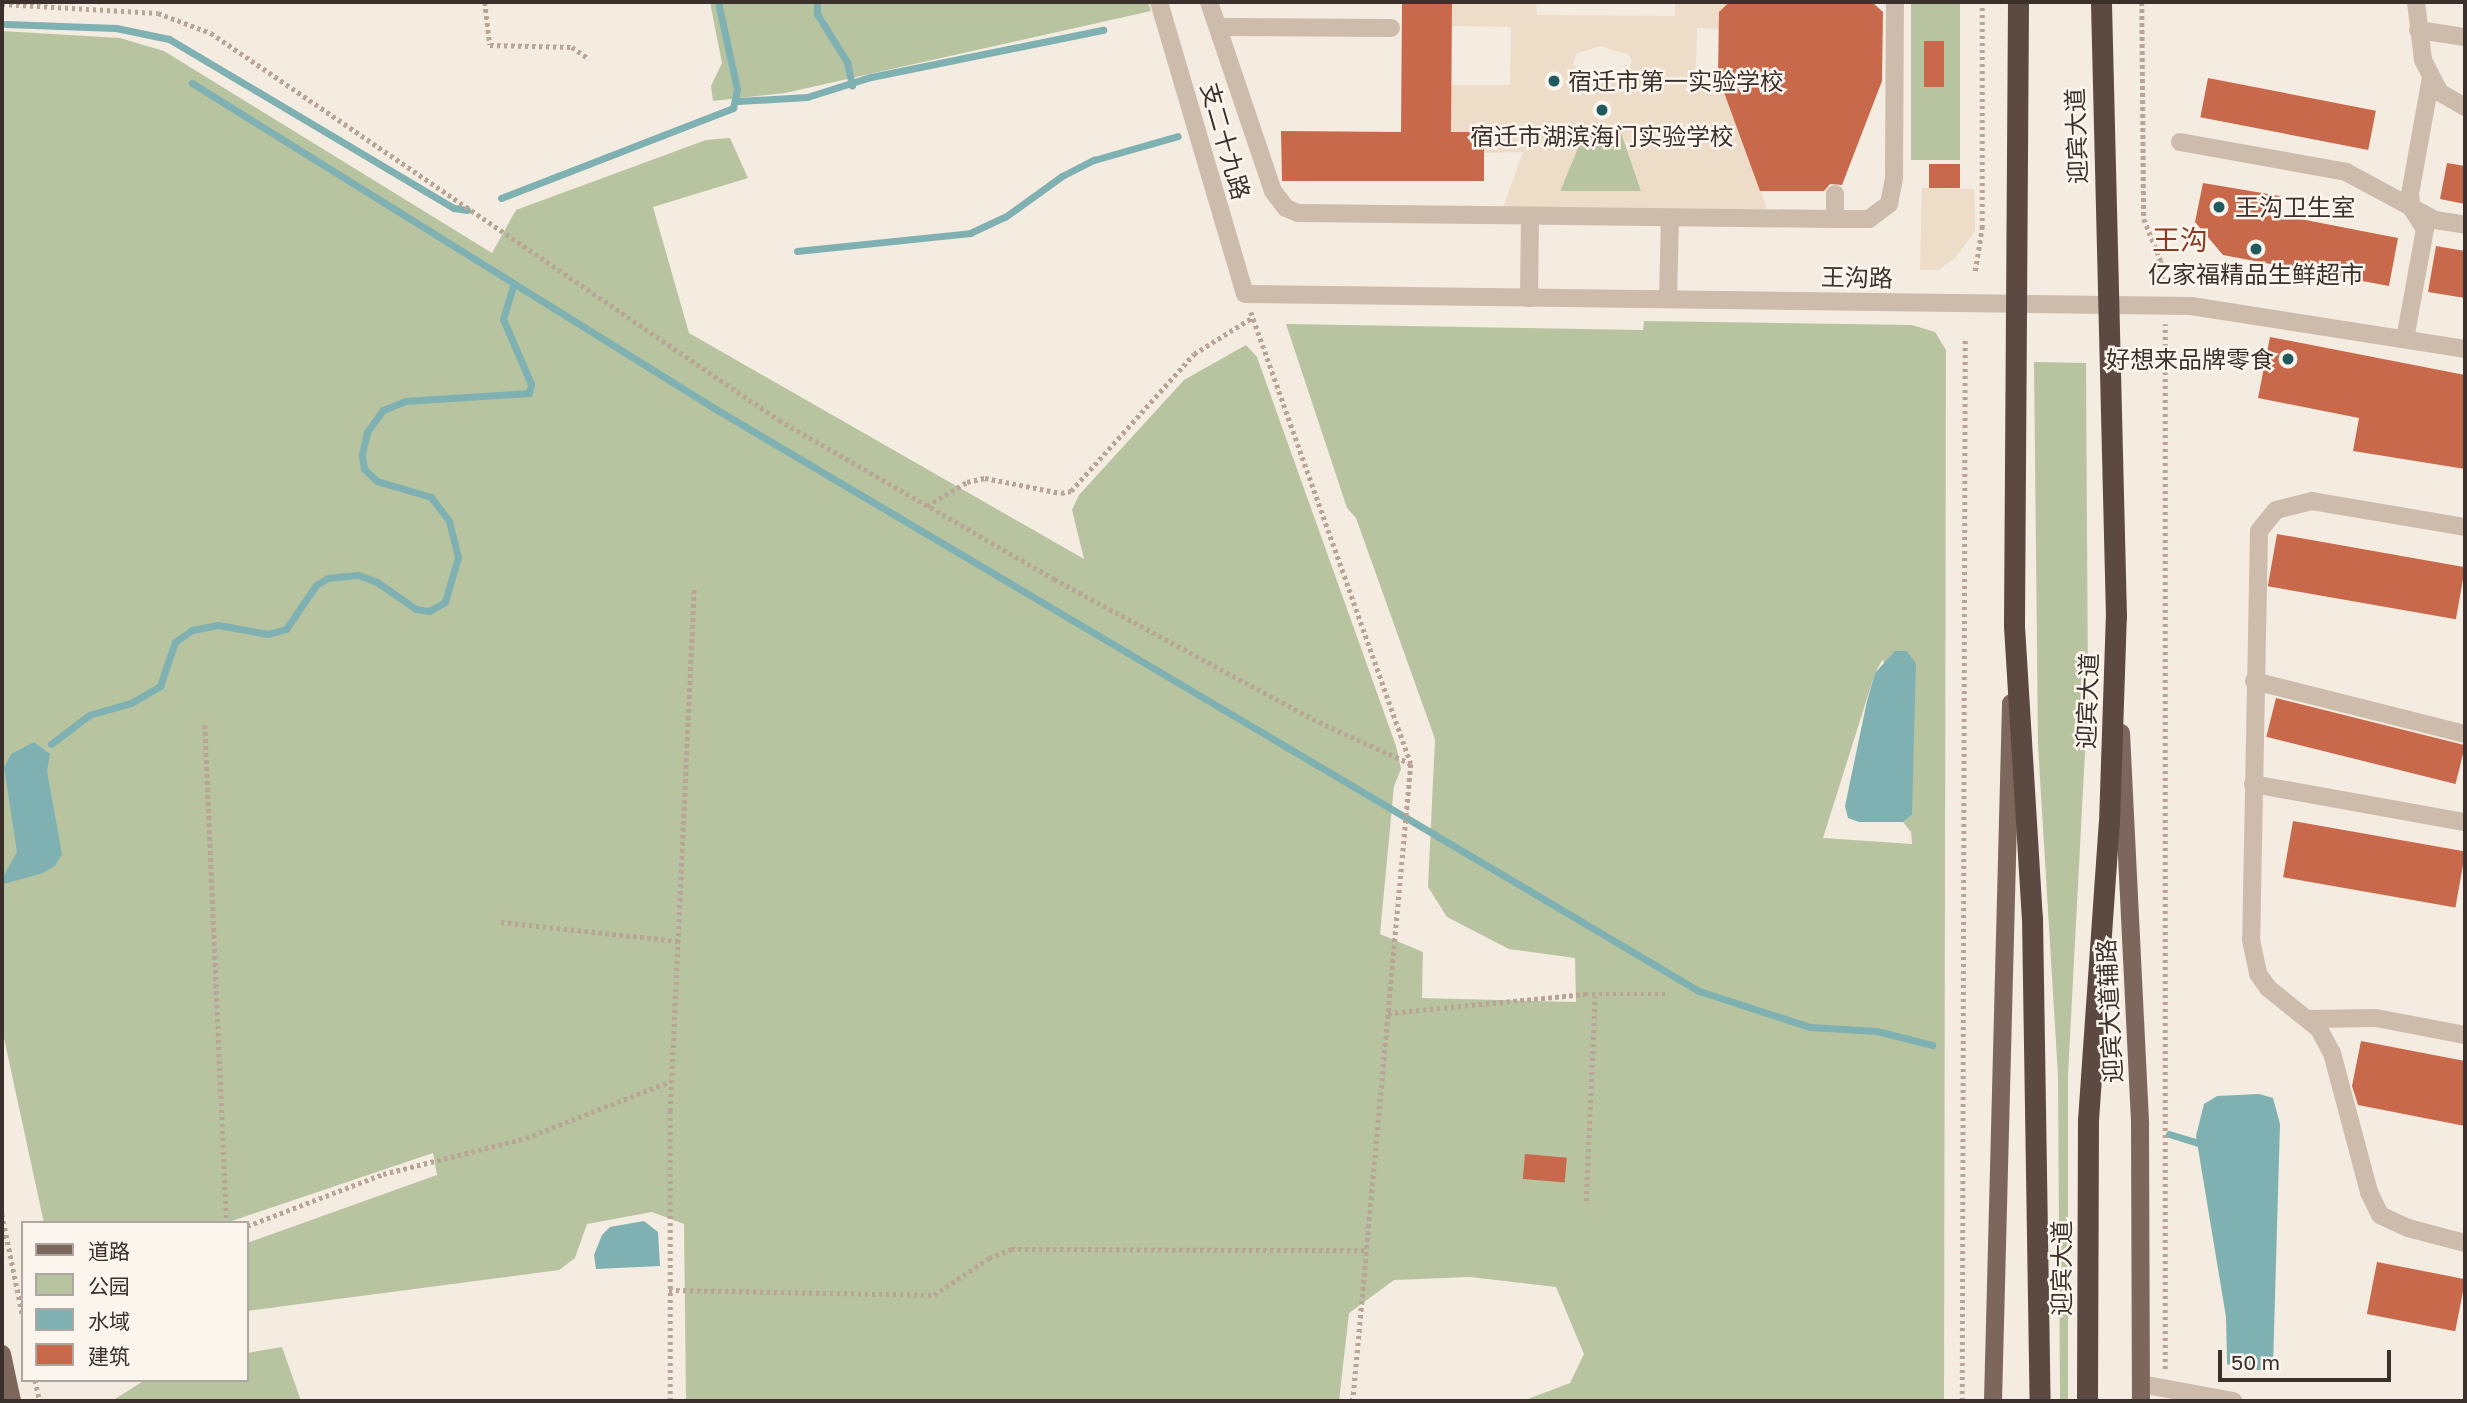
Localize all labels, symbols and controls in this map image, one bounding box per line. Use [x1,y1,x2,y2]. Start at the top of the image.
place label: 宿迁市第一实验学校 [1568,67,1784,95]
marker: 宿迁市第一实验学校 [1546,73,1562,89]
street label: 支二十九路 [1196,79,1256,203]
street label: 迎宾大道 [2060,88,2092,184]
marker: 宿迁市湖滨海门实验学校 [1594,102,1610,118]
place label: 宿迁市湖滨海门实验学校 [1470,122,1734,150]
place label: 王沟卫生室 [2235,193,2355,221]
marker: 王沟卫生室 [2209,197,2229,217]
district label: 王沟 [2152,223,2208,257]
marker: 亿家福精品生鲜超市 [2248,241,2264,257]
place label: 亿家福精品生鲜超市 [2148,260,2364,288]
street label: 王沟路 [1821,262,1893,292]
place label: 好想来品牌零食 [2106,345,2274,373]
marker: 好想来品牌零食 [2280,351,2296,367]
street label: 迎宾大道 [2071,653,2103,749]
street label: 迎宾大道辅路 [2091,938,2127,1084]
street label: 迎宾大道 [2047,1220,2075,1316]
legend [21,1221,248,1382]
text: 道路 [88,1238,130,1264]
text: 公园 [88,1273,130,1299]
text: 水域 [88,1308,130,1334]
scale bar [2222,1336,2395,1380]
text: 建筑 [88,1343,130,1369]
text: 50 m [2231,1349,2280,1375]

